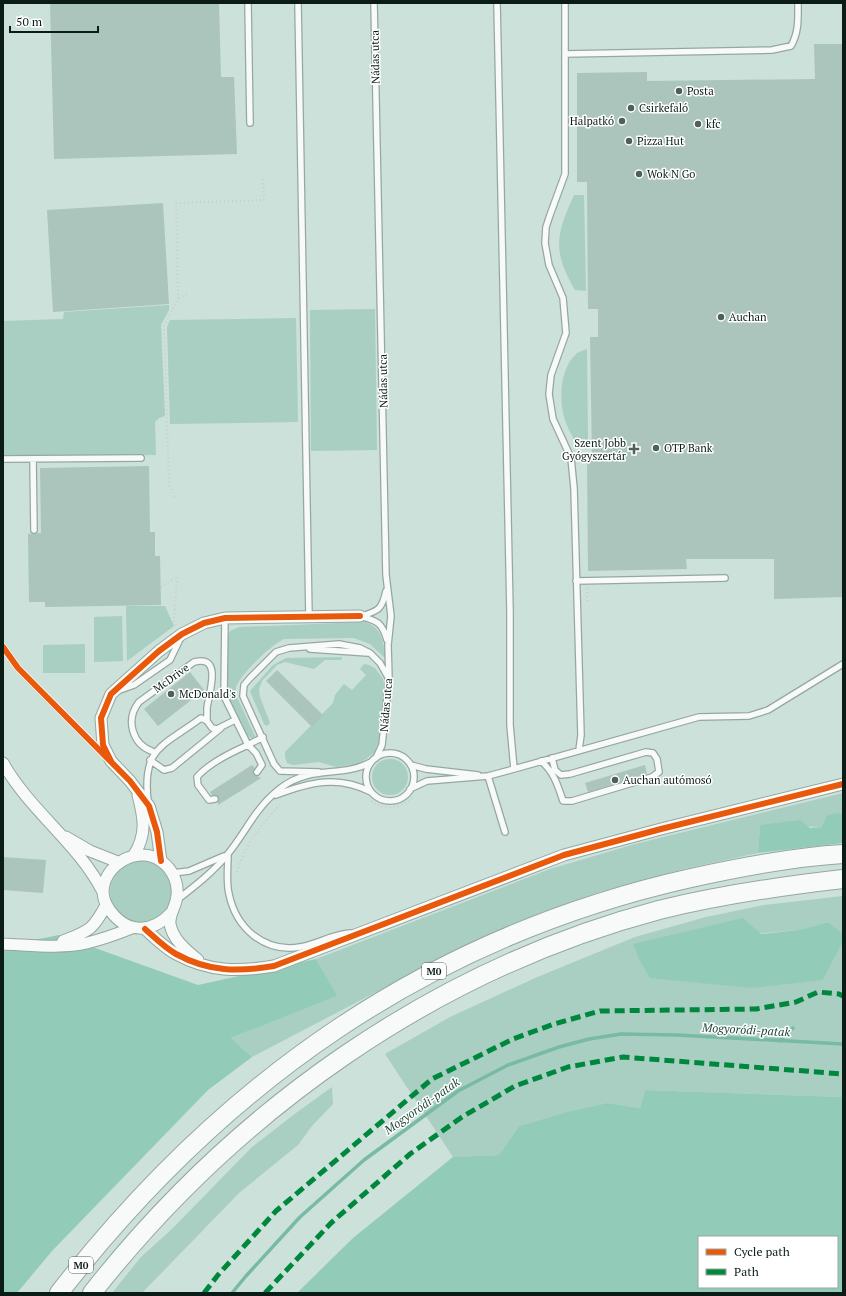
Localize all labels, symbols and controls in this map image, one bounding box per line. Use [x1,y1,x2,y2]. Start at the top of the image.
scale bar [10,8,98,34]
text: 50 m [16,14,43,29]
street label: Nádas utca [368,30,382,84]
place label: Posta [687,84,714,98]
marker: Posta [674,86,684,96]
place label: Csirkefaló [639,101,688,115]
marker: Csirkefaló [626,103,636,113]
place label: Halpatkó [570,114,614,128]
marker: Halpatkó [617,116,627,126]
place label: kfc [706,117,720,131]
marker: kfc [693,119,703,129]
place label: Pizza Hut [637,134,684,148]
marker: Pizza Hut [624,136,634,146]
place label: Wok N Go [647,167,695,181]
marker: Wok N Go [634,169,644,179]
place label: Auchan [729,310,767,324]
marker: Auchan [716,312,726,322]
street label: Nádas utca [376,354,390,408]
place label: Szent Jobb Gyógyszertár [562,436,627,463]
place label: OTP Bank [664,441,713,455]
marker: OTP Bank [651,443,661,453]
marker: Szent Jobb Gyógyszertár [629,444,639,454]
street label: McDrive [150,660,192,696]
street label: Nádas utca [377,677,395,732]
place label: McDonald's [179,687,236,701]
marker: McDonald's [166,689,176,699]
place label: Auchan autómosó [623,773,712,787]
marker: Auchan autómosó [610,775,620,785]
road number: M0 [422,963,446,979]
water label: Mogyoródi-patak [700,1020,791,1039]
water label: Mogyoródi-patak [380,1074,462,1138]
legend [698,1236,838,1288]
text: Cycle path [734,1244,790,1259]
road number: M0 [69,1257,93,1273]
text: Path [734,1264,759,1279]

